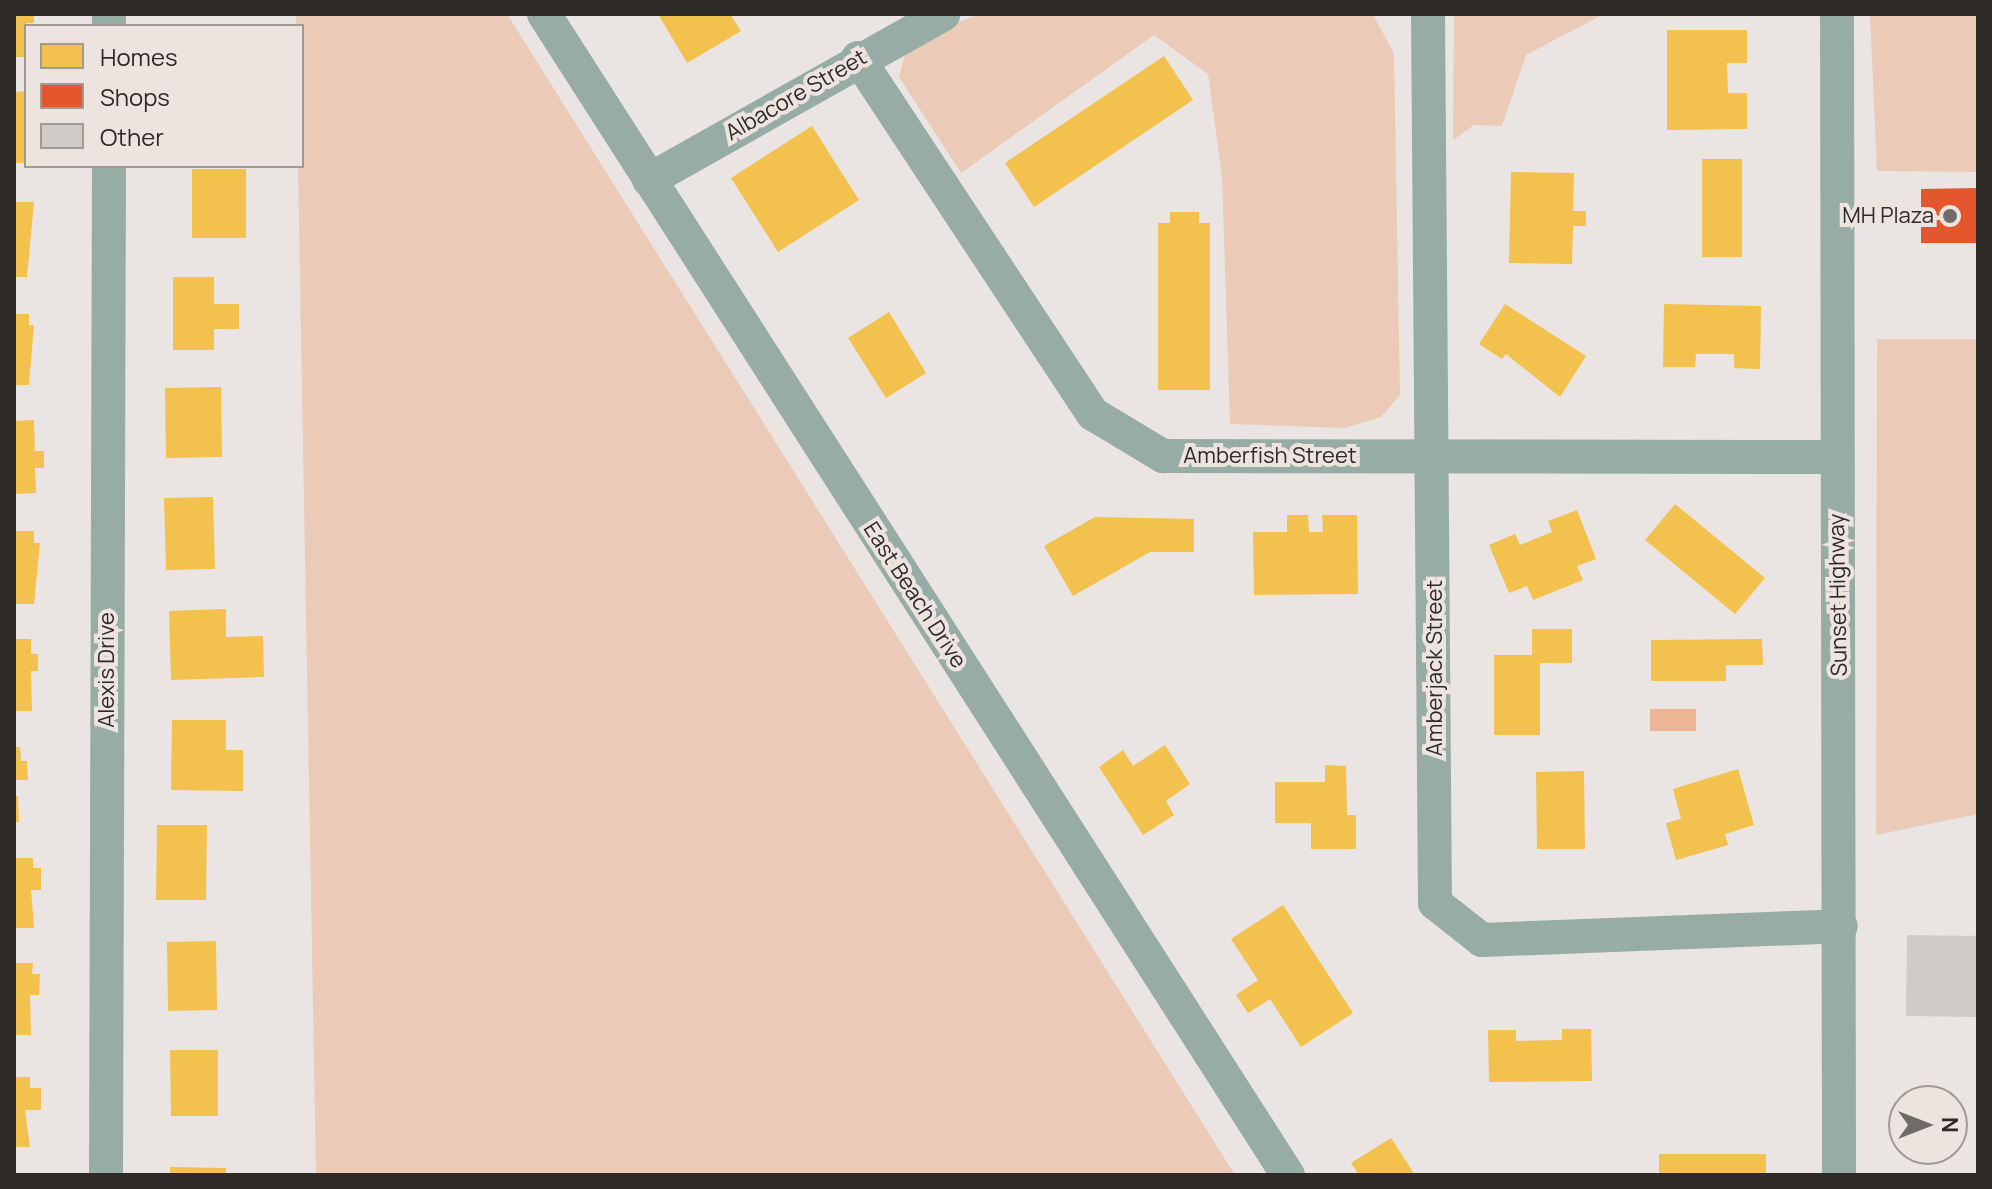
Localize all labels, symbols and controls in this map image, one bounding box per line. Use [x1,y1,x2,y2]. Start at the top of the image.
legend [24,24,304,168]
text: Homes [100,40,178,73]
street label: Albacore Street [721,44,871,146]
text: Shops [100,80,170,113]
text: Other [100,120,164,153]
place label: MH Plaza [1842,203,1934,229]
marker: MH Plaza [1941,207,1959,225]
street label: Amberfish Street [1183,443,1357,469]
street label: Sunset Highway [1823,513,1853,677]
street label: East Beach Drive [858,517,972,673]
street label: Amberjack Street [1422,580,1448,756]
street label: Alexis Drive [94,612,120,728]
north arrow [1888,1085,1968,1165]
text: N [1935,1117,1965,1133]

